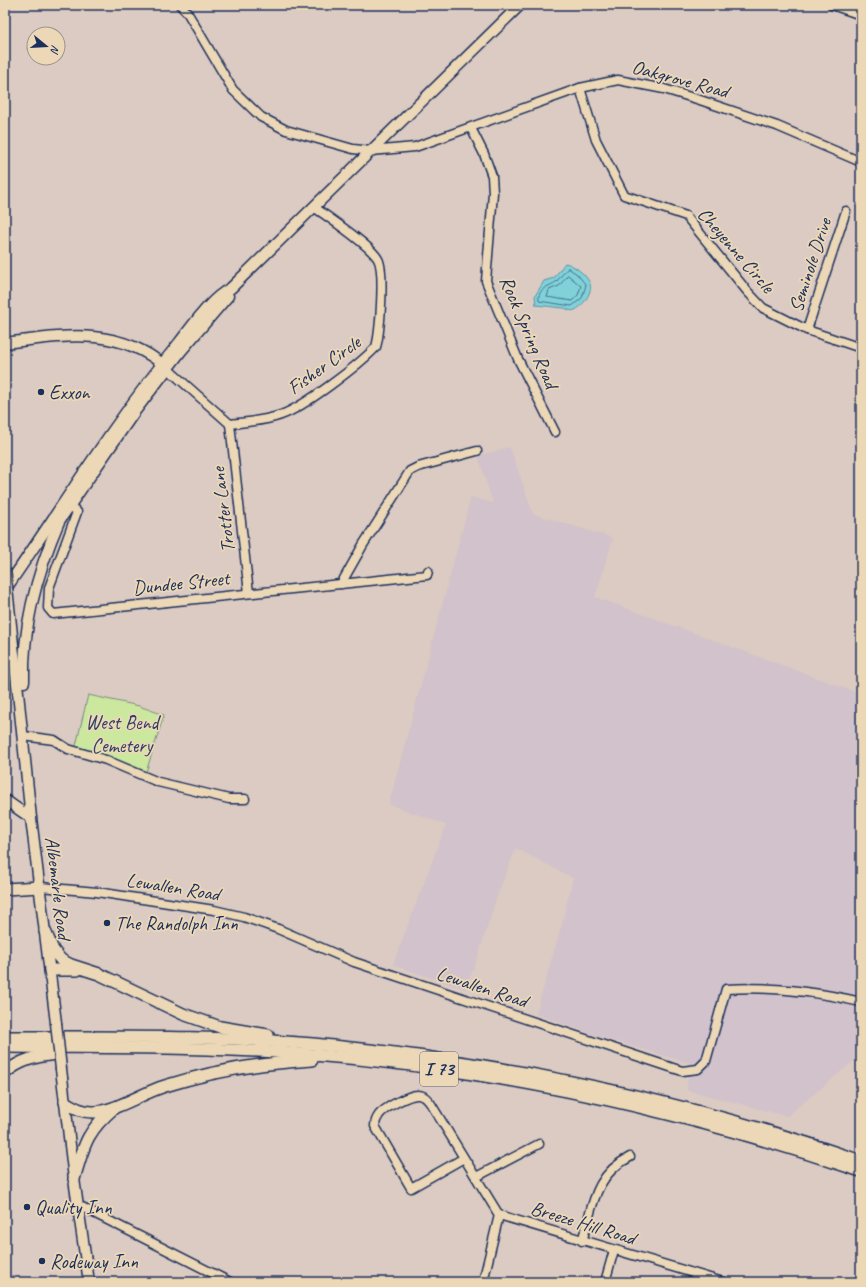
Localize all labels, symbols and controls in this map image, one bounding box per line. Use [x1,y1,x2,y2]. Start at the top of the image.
north arrow [26,26,66,66]
text: N [47,44,63,57]
street label: Oakgrove Road [629,54,734,105]
street label: Cheyenne Circle [692,202,781,299]
street label: Seminole Drive [783,213,837,315]
street label: Rock Spring Road [494,272,565,395]
street label: Fisher Circle [282,329,367,400]
place label: Exxon [49,380,91,405]
marker: Exxon [36,387,46,397]
street label: Trotter Lane [205,464,241,554]
street label: Dundee Street [132,565,233,600]
park label: West Bend Cemetery [86,710,162,758]
street label: Albemarle Road [39,835,77,944]
street label: Lewallen Road [125,867,224,907]
place label: The Randolph Inn [115,911,239,936]
marker: The Randolph Inn [102,918,112,928]
street label: Lewallen Road [433,961,534,1014]
road number: I 73 [420,1052,458,1086]
place label: Quality Inn [35,1195,113,1220]
street label: Breeze Hill Road [528,1195,641,1252]
marker: Quality Inn [22,1202,32,1212]
place label: Rodeway Inn [50,1249,139,1274]
marker: Rodeway Inn [37,1256,47,1266]

